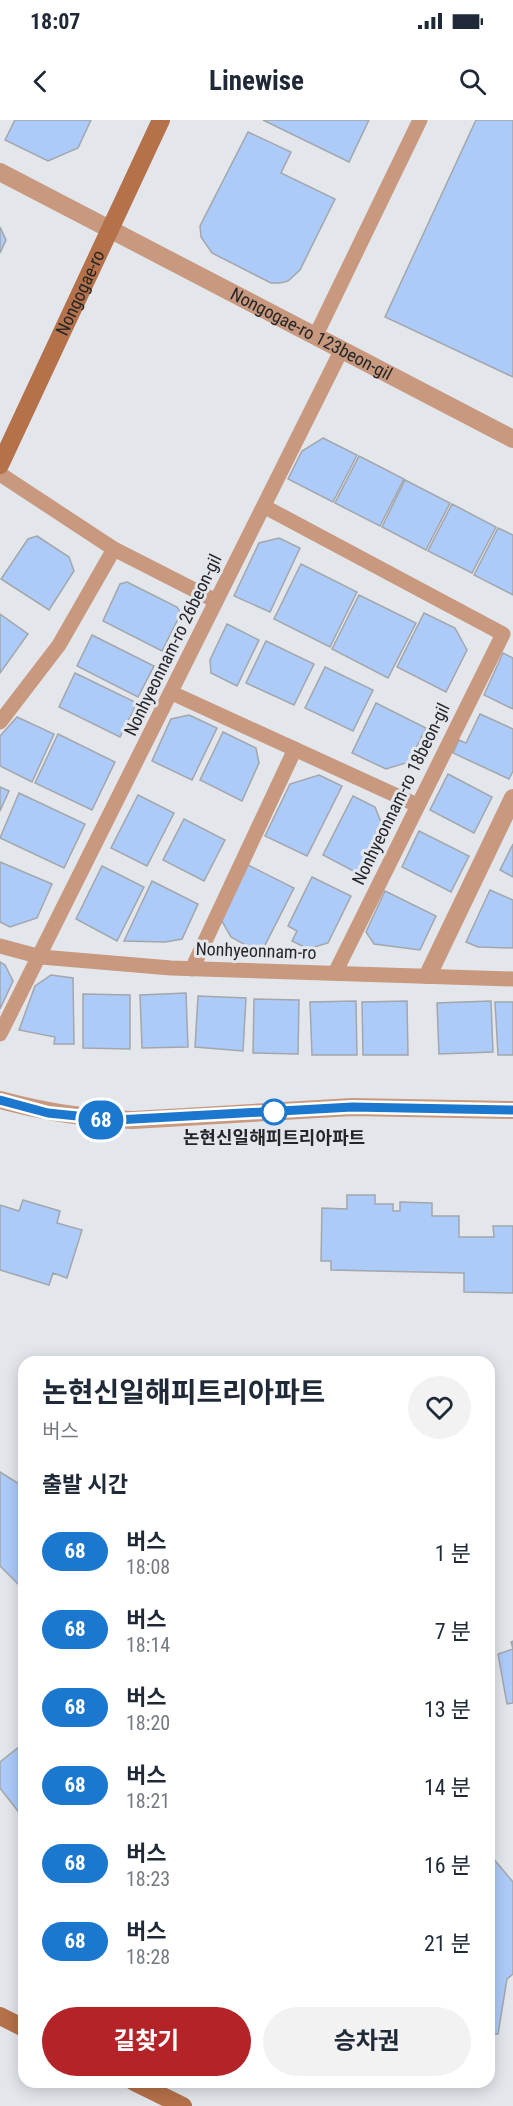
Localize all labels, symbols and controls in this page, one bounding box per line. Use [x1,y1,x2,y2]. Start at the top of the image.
text: 18:07 [30,9,81,34]
icon: back [24,65,57,98]
text: Linewise [209,65,304,97]
icon: search [456,65,489,98]
street label: Nongogae-ro [51,247,109,339]
street label: Nongogae-ro 123beon-gil [227,283,396,384]
street label: Nonhyeonnam-ro 26beon-gil [119,551,226,739]
street label: Nonhyeonnam-ro 18beon-gil [347,700,454,888]
street label: Nonhyeonnam-ro [195,938,317,963]
marker: 논현신일해피트리아파트 [261,1099,287,1125]
line badge: 68 [74,1100,128,1140]
text: 68 [90,1108,112,1132]
place label: 논현신일해피트리아파트 [183,1127,365,1148]
text: 논현신일해피트리아파트 [42,1376,325,1409]
button: heart [408,1376,471,1439]
text: 버스 [42,1419,79,1443]
text: 출발 시간 [42,1472,128,1497]
text: 버스 [126,1529,166,1554]
text: 68 [64,1539,86,1563]
text: 1 분 [435,1541,471,1566]
text: 18:08 [126,1555,170,1579]
text: 버스 [126,1607,166,1632]
text: 68 [64,1617,86,1641]
text: 7 분 [435,1619,471,1644]
text: 18:14 [126,1633,170,1657]
text: 버스 [126,1685,166,1710]
text: 68 [64,1695,86,1719]
text: 13 분 [424,1697,471,1722]
text: 18:20 [126,1711,170,1735]
text: 버스 [126,1763,166,1788]
text: 68 [64,1773,86,1797]
text: 14 분 [424,1775,471,1800]
text: 18:21 [126,1789,170,1813]
text: 버스 [126,1841,166,1866]
text: 68 [64,1851,86,1875]
text: 16 분 [424,1853,471,1878]
text: 18:23 [126,1867,170,1891]
text: 버스 [126,1919,166,1944]
text: 68 [64,1929,86,1953]
text: 21 분 [424,1931,471,1956]
text: 18:28 [126,1945,170,1969]
button: 길찾기 [42,2007,251,2076]
button: 승차권 [263,2007,471,2076]

